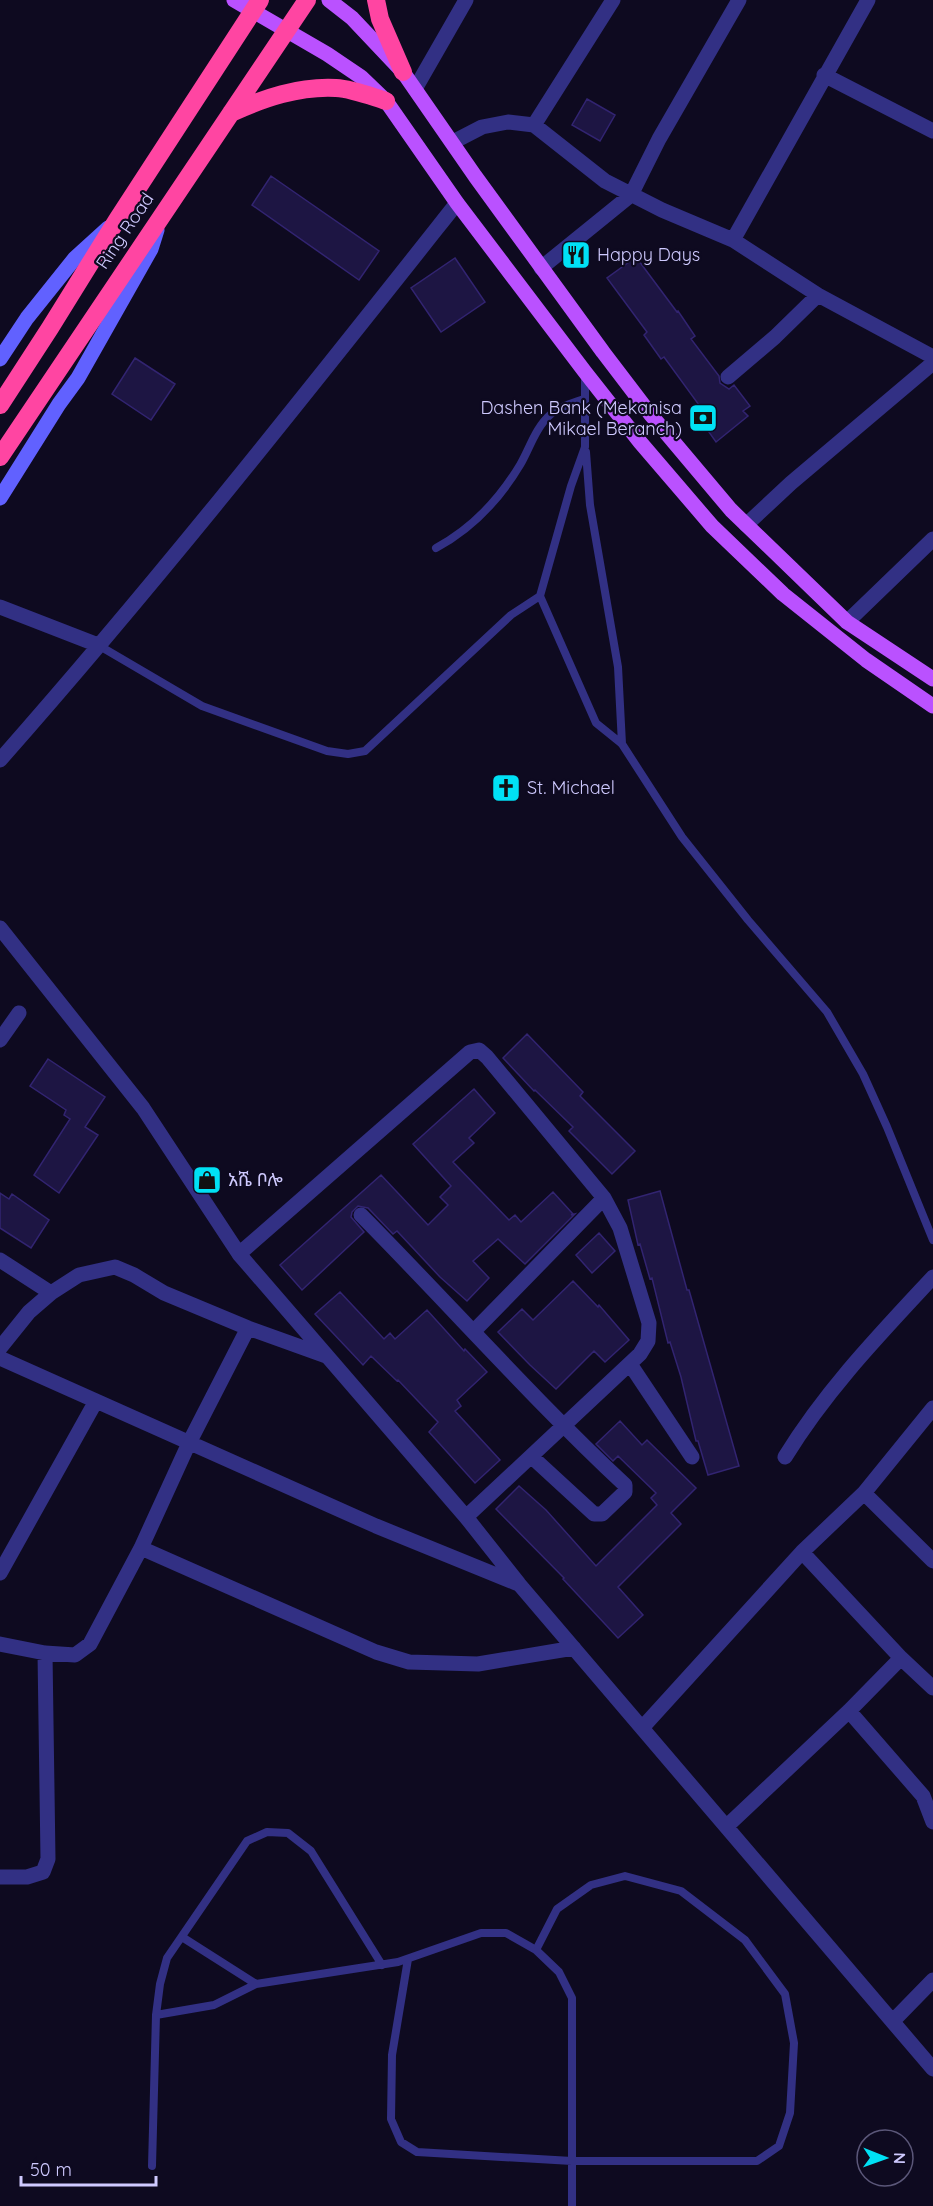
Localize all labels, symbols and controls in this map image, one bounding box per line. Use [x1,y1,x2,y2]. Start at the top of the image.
street label: Ring Road [91,188,158,273]
restaurant icon: Happy Days [560,239,592,271]
place label: Happy Days [597,243,700,266]
place label: Dashen Bank (Mekanisa Mikael Beranch) [480,396,682,440]
bank icon: Dashen Bank (Mekanisa Mikael Beranch) [687,402,719,434]
church icon: St. Michael [490,772,522,804]
place label: St. Michael [527,776,615,799]
shop icon: አሼ ቦሎ [191,1164,223,1196]
place label: አሼ ቦሎ [228,1168,283,1191]
north arrow [855,2128,915,2188]
scale bar [21,2149,156,2187]
text: N [890,2152,910,2164]
text: 50 m [30,2158,72,2181]

